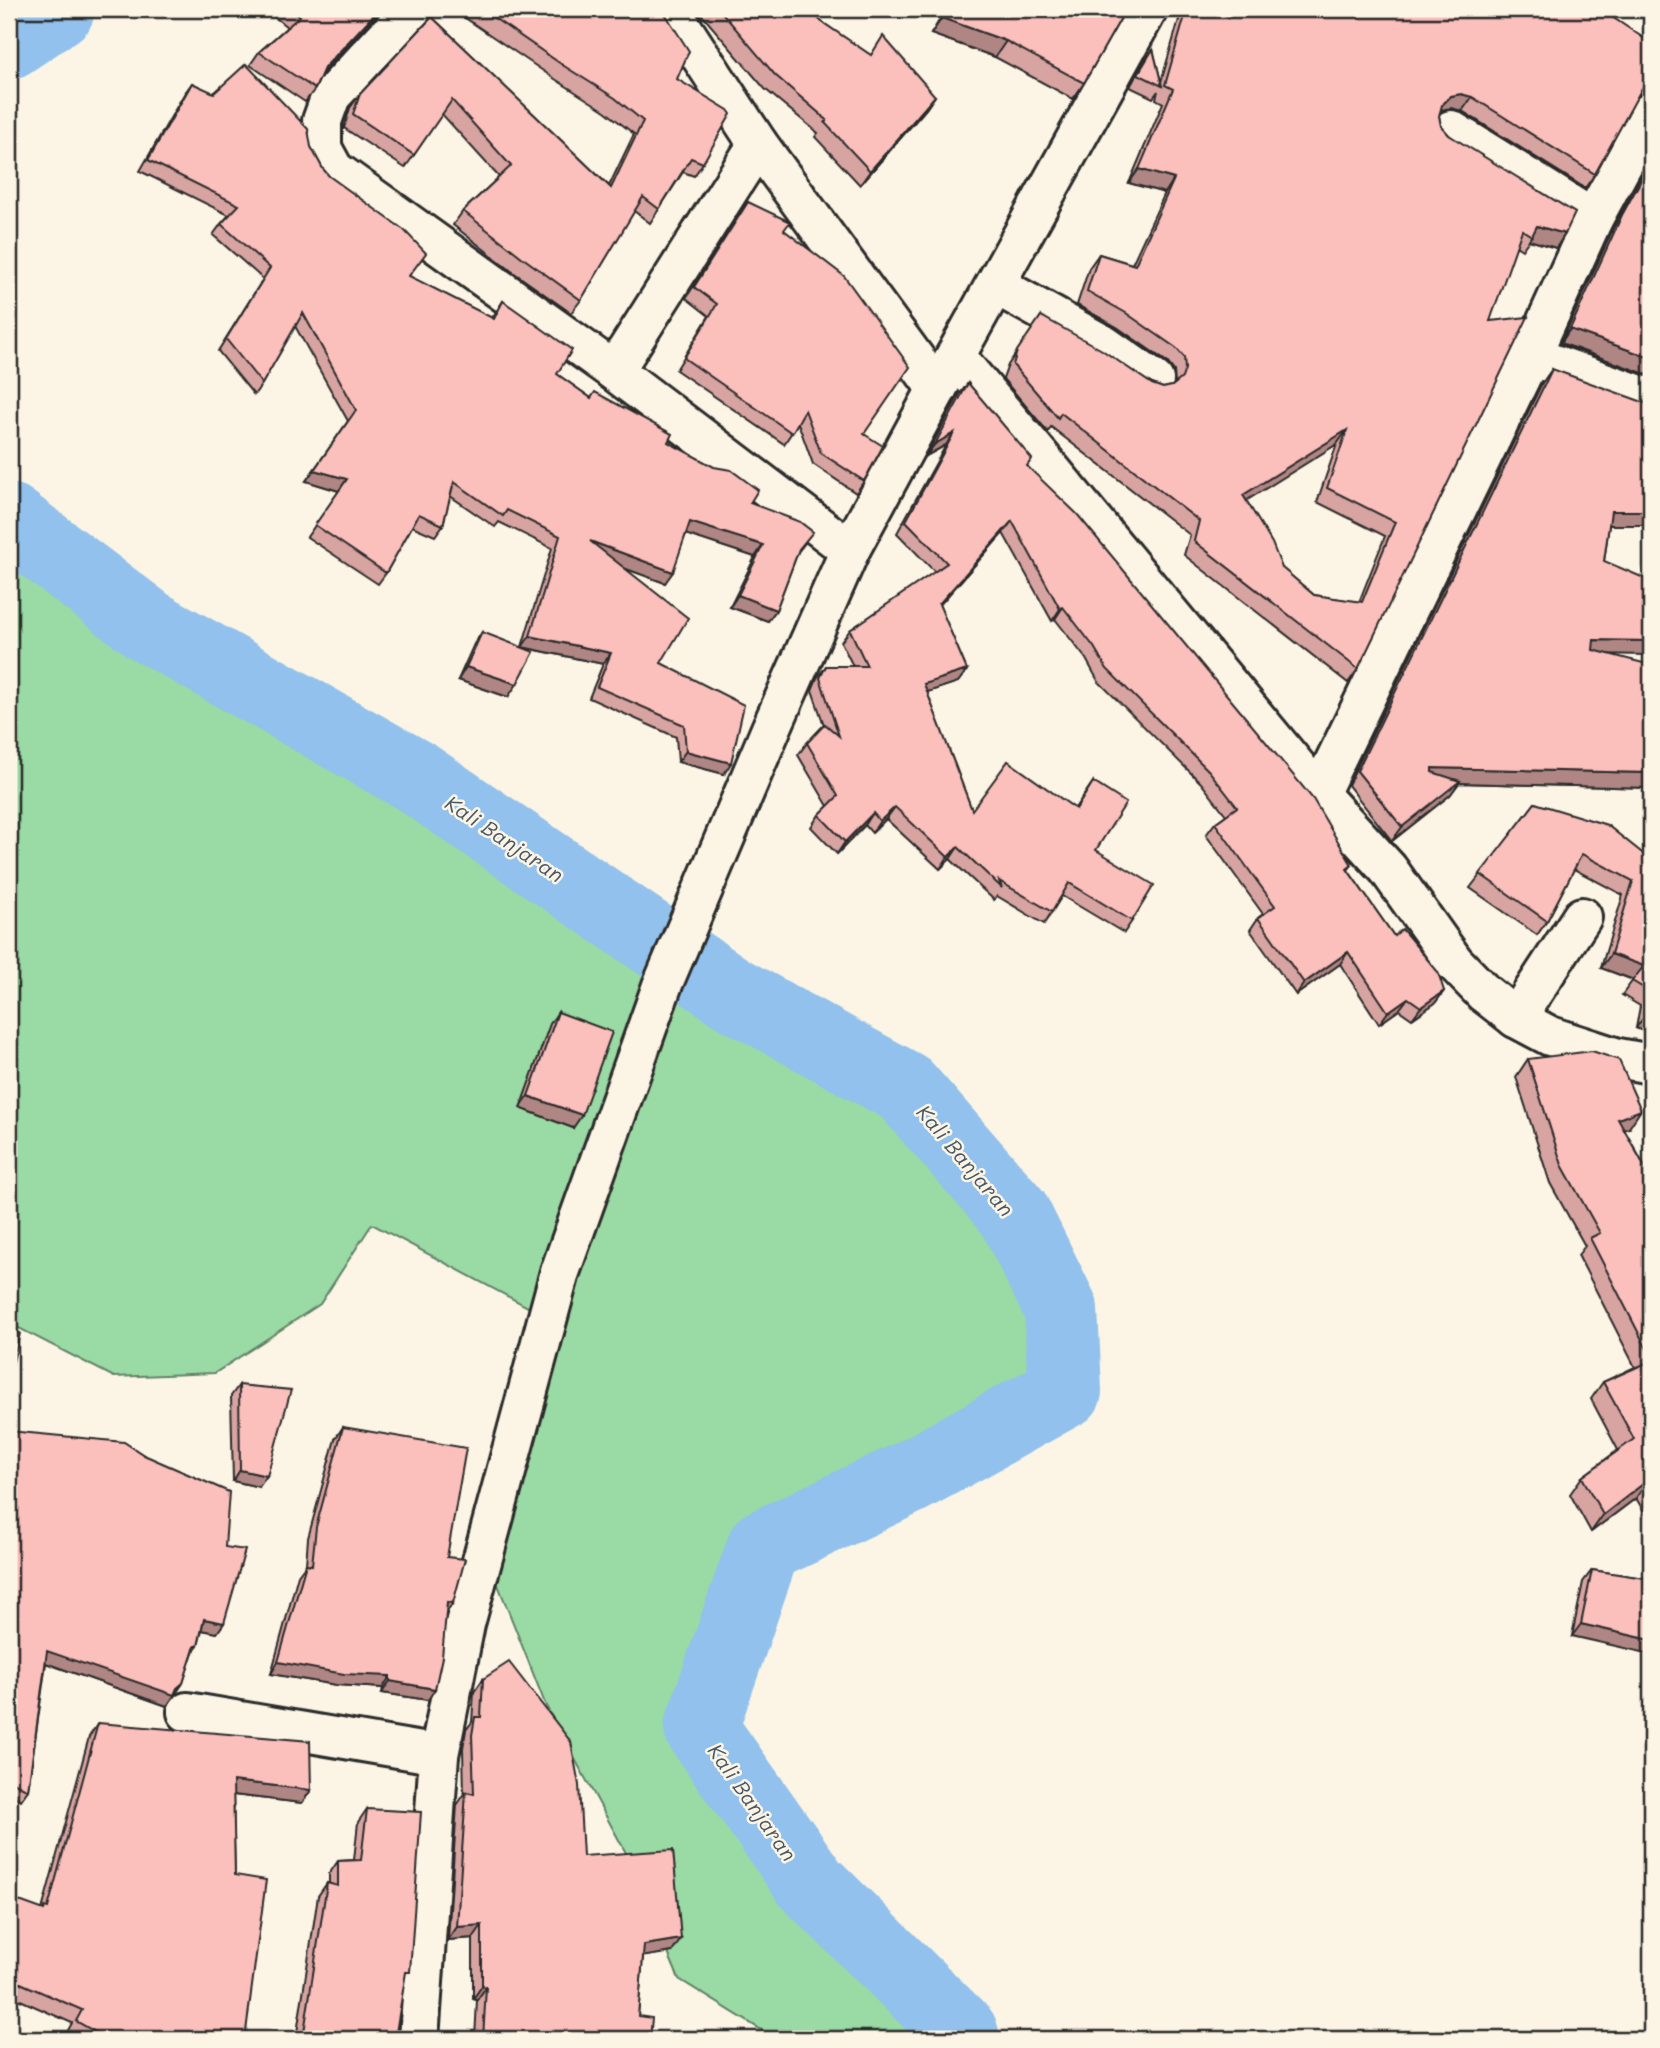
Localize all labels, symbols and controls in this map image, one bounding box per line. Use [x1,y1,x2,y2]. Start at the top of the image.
water label: Kali Banjaran [440,788,570,888]
water label: Kali Banjaran [911,1099,1021,1221]
water label: Kali Banjaran [703,1738,803,1866]

